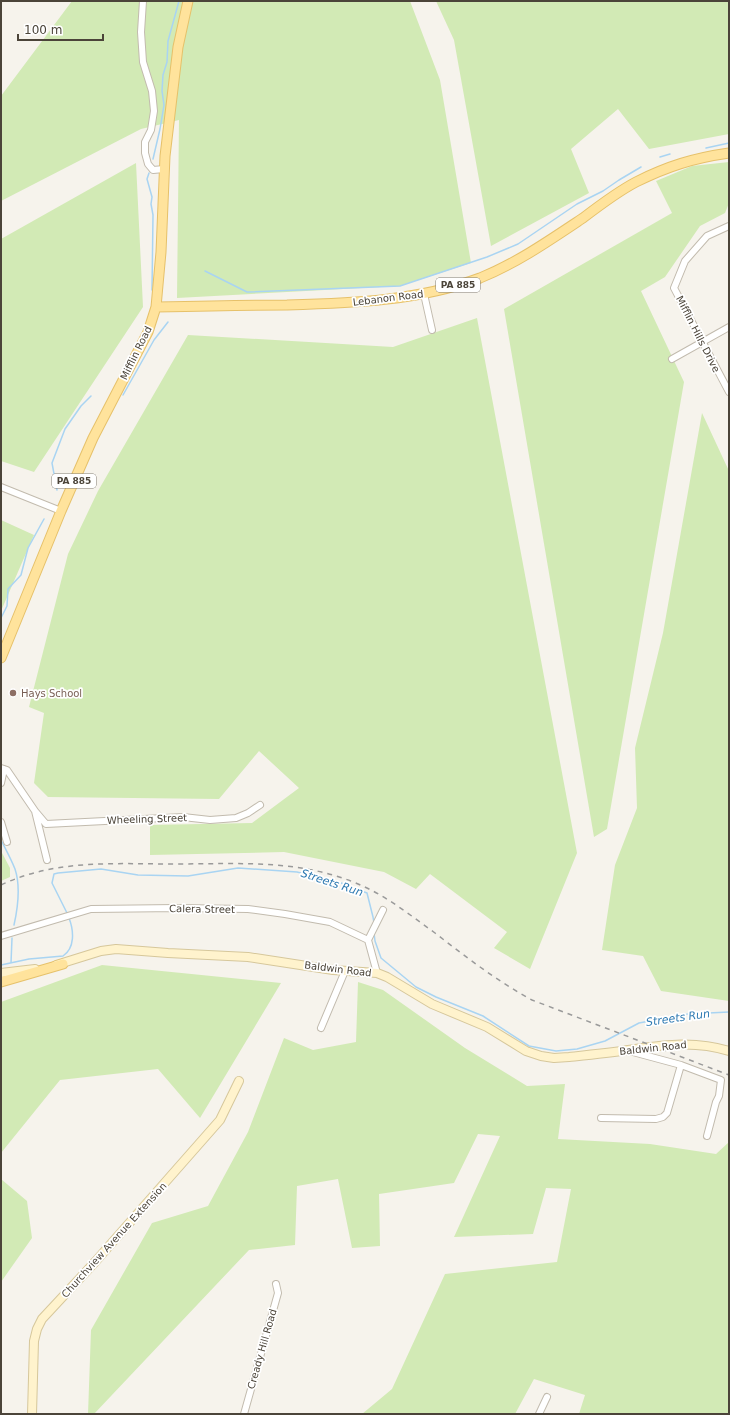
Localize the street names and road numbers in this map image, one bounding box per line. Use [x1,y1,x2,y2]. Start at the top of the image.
road number: PA 885 [436,278,480,292]
street label: Lebanon Road [352,288,424,308]
street label: Mifflin Hills Drive [674,294,722,374]
street label: Mifflin Road [118,324,154,382]
road number: PA 885 [52,474,96,488]
street label: Wheeling Street [107,812,187,826]
street label: Calera Street [169,903,235,915]
street label: Baldwin Road [304,959,372,979]
street label: Baldwin Road [619,1039,687,1057]
street label: Churchview Avenue Extension [59,1180,169,1300]
street label: Cready Hill Road [245,1308,279,1390]

